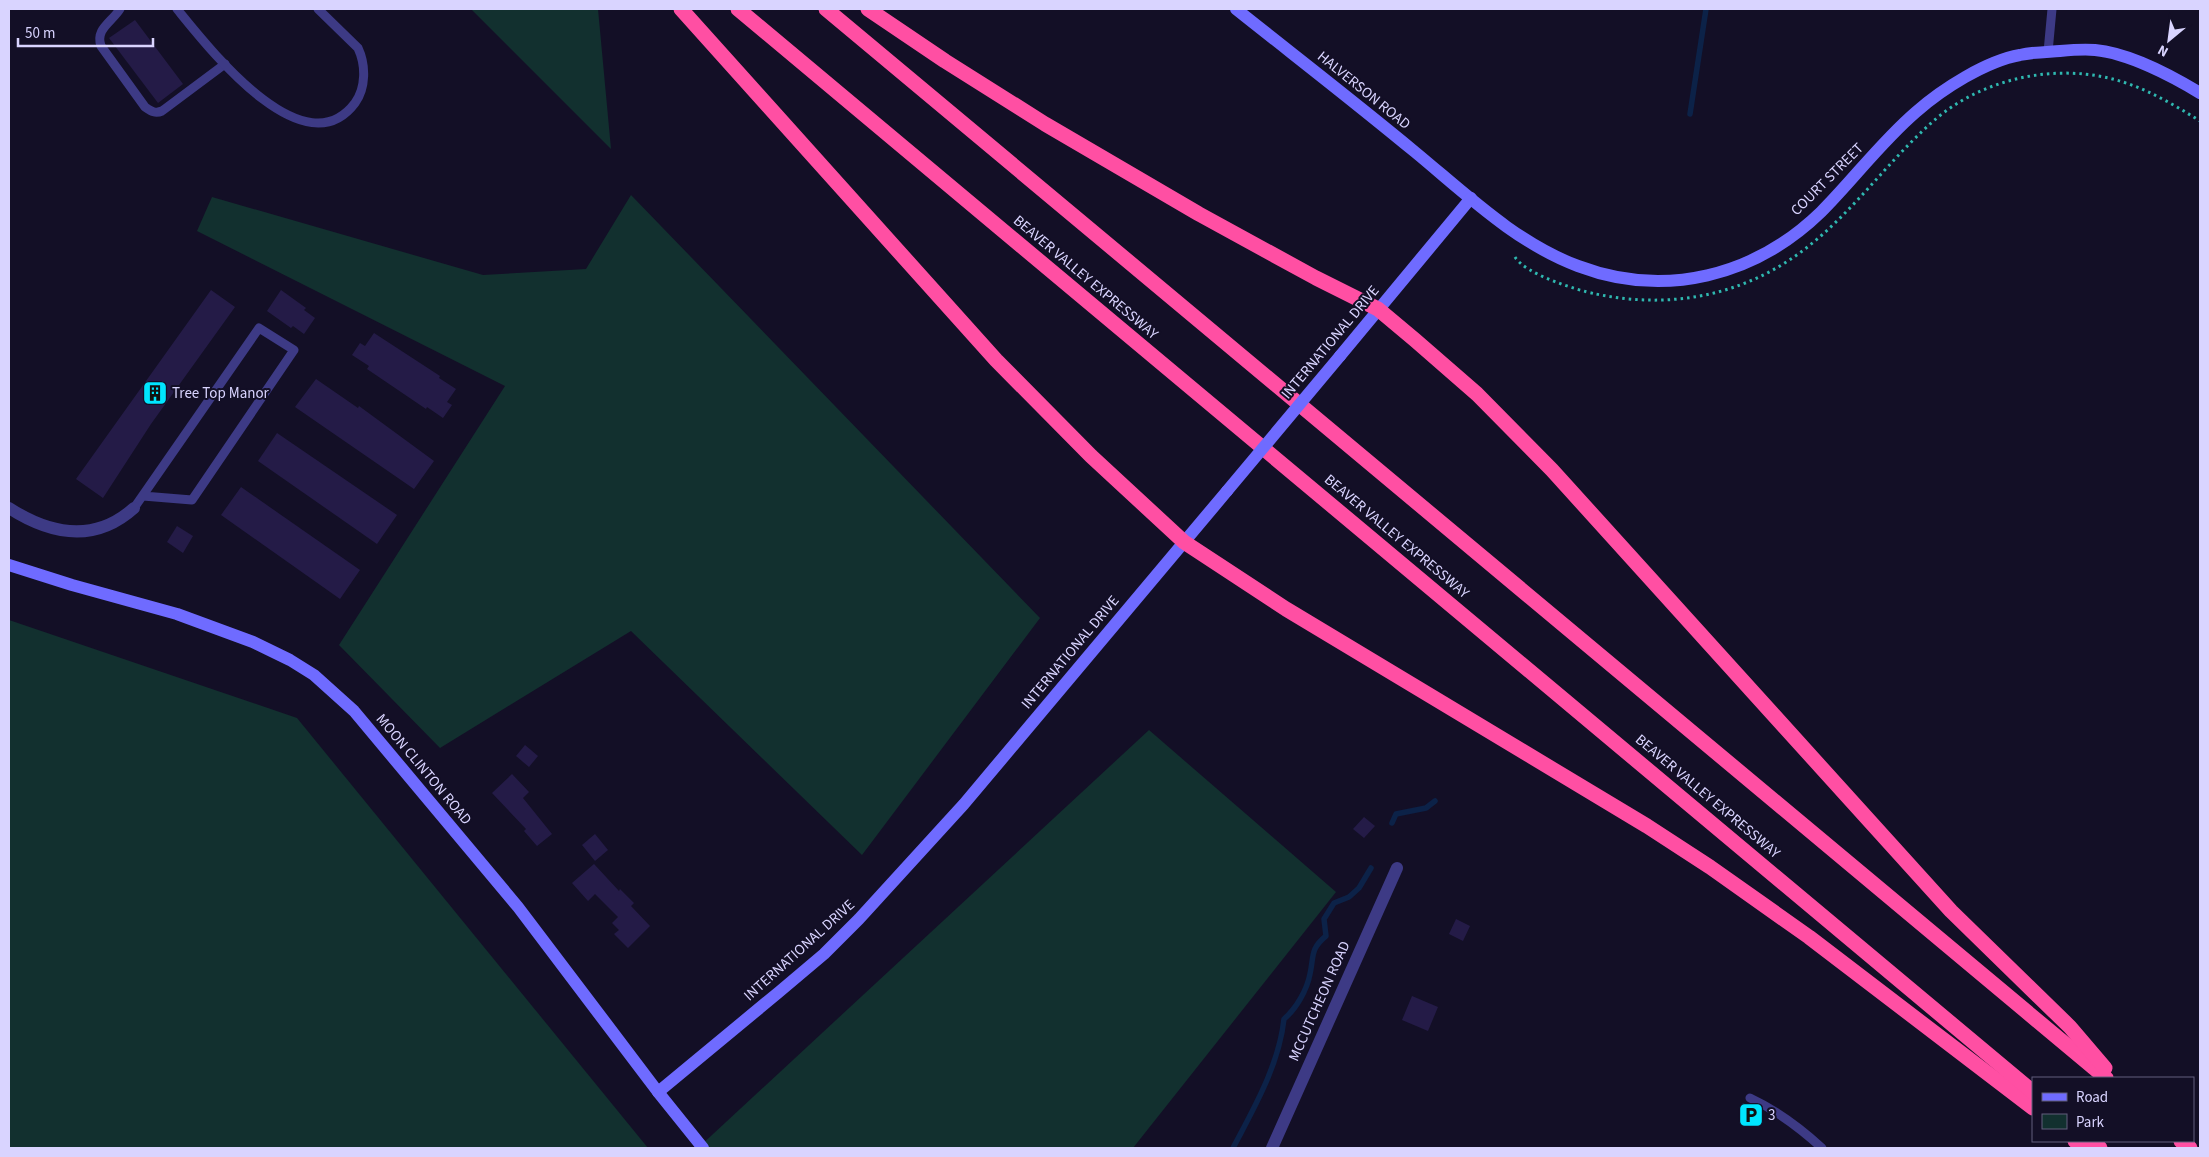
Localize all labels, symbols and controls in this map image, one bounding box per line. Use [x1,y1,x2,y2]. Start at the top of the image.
scale bar [18,15,152,47]
north arrow [2144,15,2194,65]
text: 50 m [25,23,55,44]
text: N [2154,39,2172,61]
street label: HALVERSON ROAD [1313,46,1415,135]
street label: COURT STREET [1786,138,1868,220]
street label: BEAVER VALLEY EXPRESSWAY [1009,210,1163,345]
street label: INTERNATIONAL DRIVE [1277,281,1384,404]
building icon: Tree Top Manor [142,380,168,406]
place label: Tree Top Manor [172,383,270,404]
street label: BEAVER VALLEY EXPRESSWAY [1320,469,1474,604]
street label: INTERNATIONAL DRIVE [1017,591,1124,714]
street label: MOON CLINTON ROAD [371,709,476,829]
street label: BEAVER VALLEY EXPRESSWAY [1631,729,1785,864]
street label: INTERNATIONAL DRIVE [739,895,859,1006]
street label: MCCUTCHEON ROAD [1284,938,1355,1065]
legend [2032,1077,2194,1142]
text: Road [2076,1087,2108,1108]
parking icon: 3 [1738,1102,1764,1128]
place label: 3 [1768,1105,1775,1126]
text: Park [2076,1112,2105,1133]

